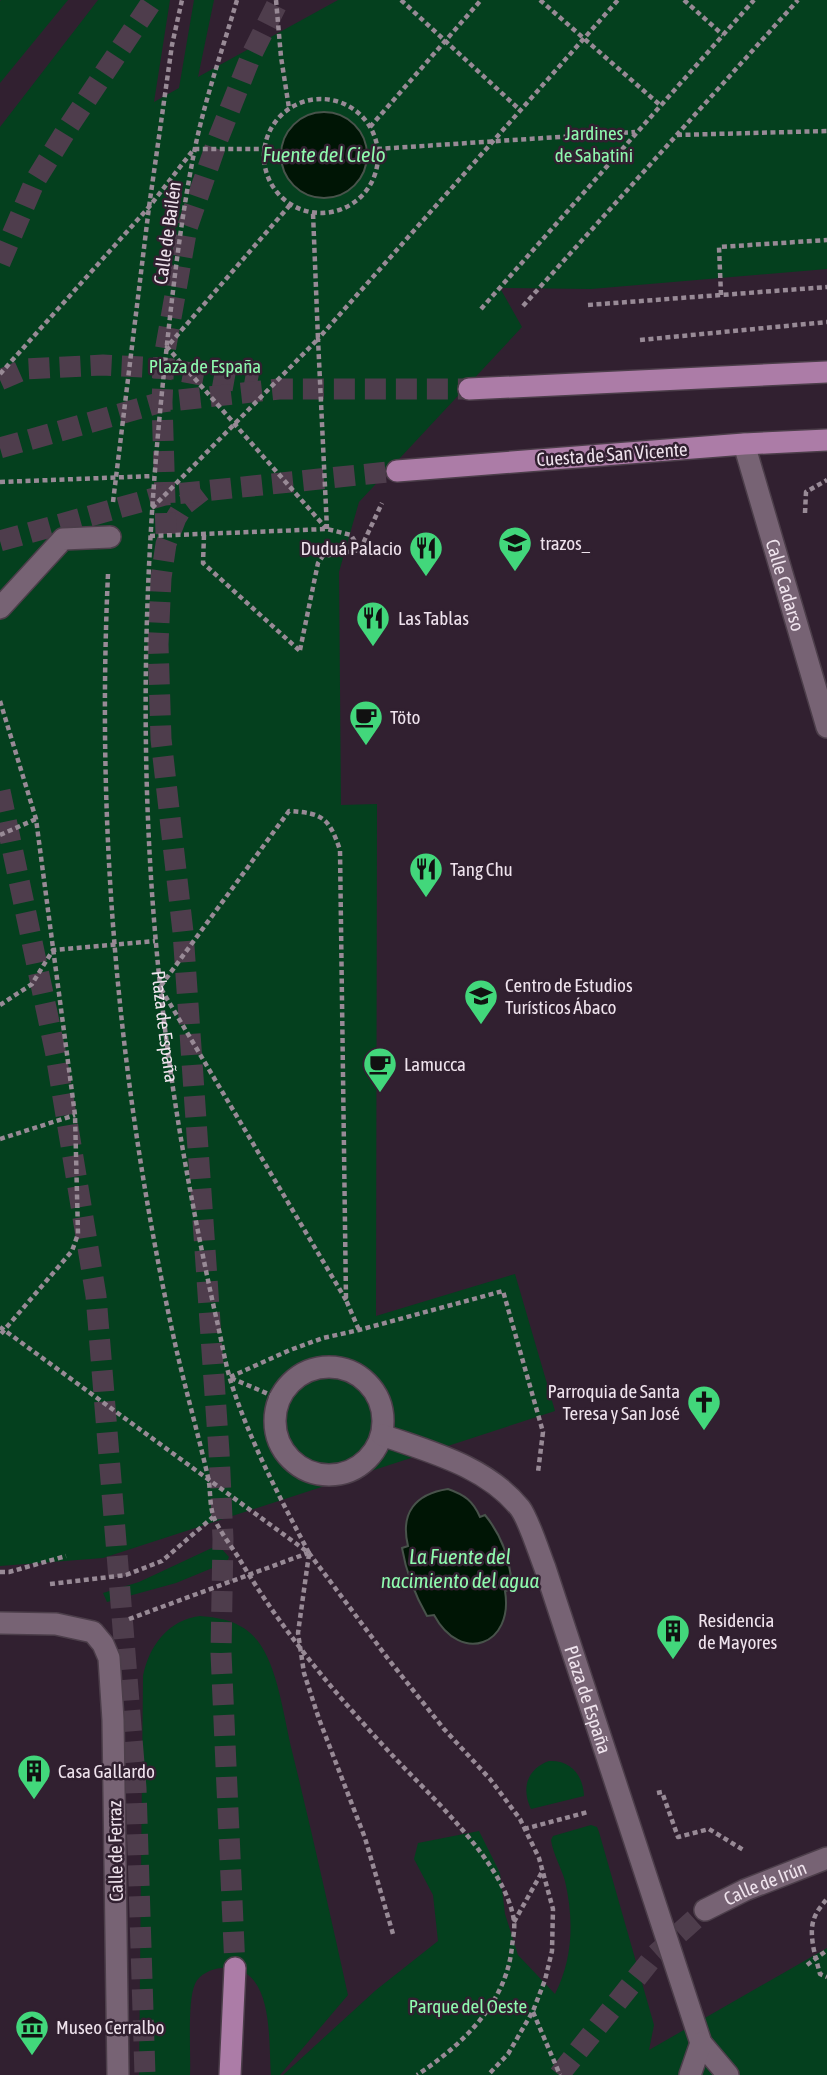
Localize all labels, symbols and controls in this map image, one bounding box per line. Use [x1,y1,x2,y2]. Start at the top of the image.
park label: Jardines de Sabatini [555,122,633,166]
water label: Fuente del Cielo [262,142,386,166]
street label: Calle de Bailén [149,180,185,286]
park label: Plaza de España [149,355,261,377]
street label: Cuesta de San Vicente [536,438,688,470]
school or university icon: trazos_ [496,524,534,573]
restaurant icon: Duduá Palacio [407,529,445,578]
place label: trazos_ [540,532,591,554]
street label: Calle Cadarso [761,536,809,634]
place label: Duduá Palacio [301,537,402,559]
restaurant icon: Las Tablas [354,599,392,648]
place label: Las Tablas [398,607,469,629]
cafe icon: Töto [347,698,385,747]
place label: Töto [390,706,420,728]
restaurant icon: Tang Chu [407,850,445,899]
place label: Tang Chu [450,858,513,880]
street label: Plaza de España [148,969,183,1084]
place label: Centro de Estudios Turísticos Ábaco [505,974,633,1018]
school or university icon: Centro de Estudios Turísticos Ábaco [462,977,500,1026]
cafe icon: Lamucca [361,1045,399,1094]
place label: Lamucca [404,1053,466,1075]
place label: Parroquia de Santa Teresa y San José [548,1380,680,1424]
church icon: Parroquia de Santa Teresa y San José [685,1383,723,1432]
water label: La Fuente del nacimiento del agua [381,1544,539,1592]
place label: Residencia de Mayores [698,1609,778,1653]
building icon: Residencia de Mayores [654,1612,692,1661]
street label: Plaza de España [560,1643,616,1757]
building icon: Casa Gallardo [15,1752,53,1801]
place label: Casa Gallardo [58,1760,155,1782]
street label: Calle de Ferraz [103,1800,127,1902]
street label: Calle de Irún [720,1856,810,1910]
park label: Parque del Oeste [409,1995,527,2017]
museum icon: Museo Cerralbo [13,2008,51,2057]
place label: Museo Cerralbo [56,2016,165,2038]

